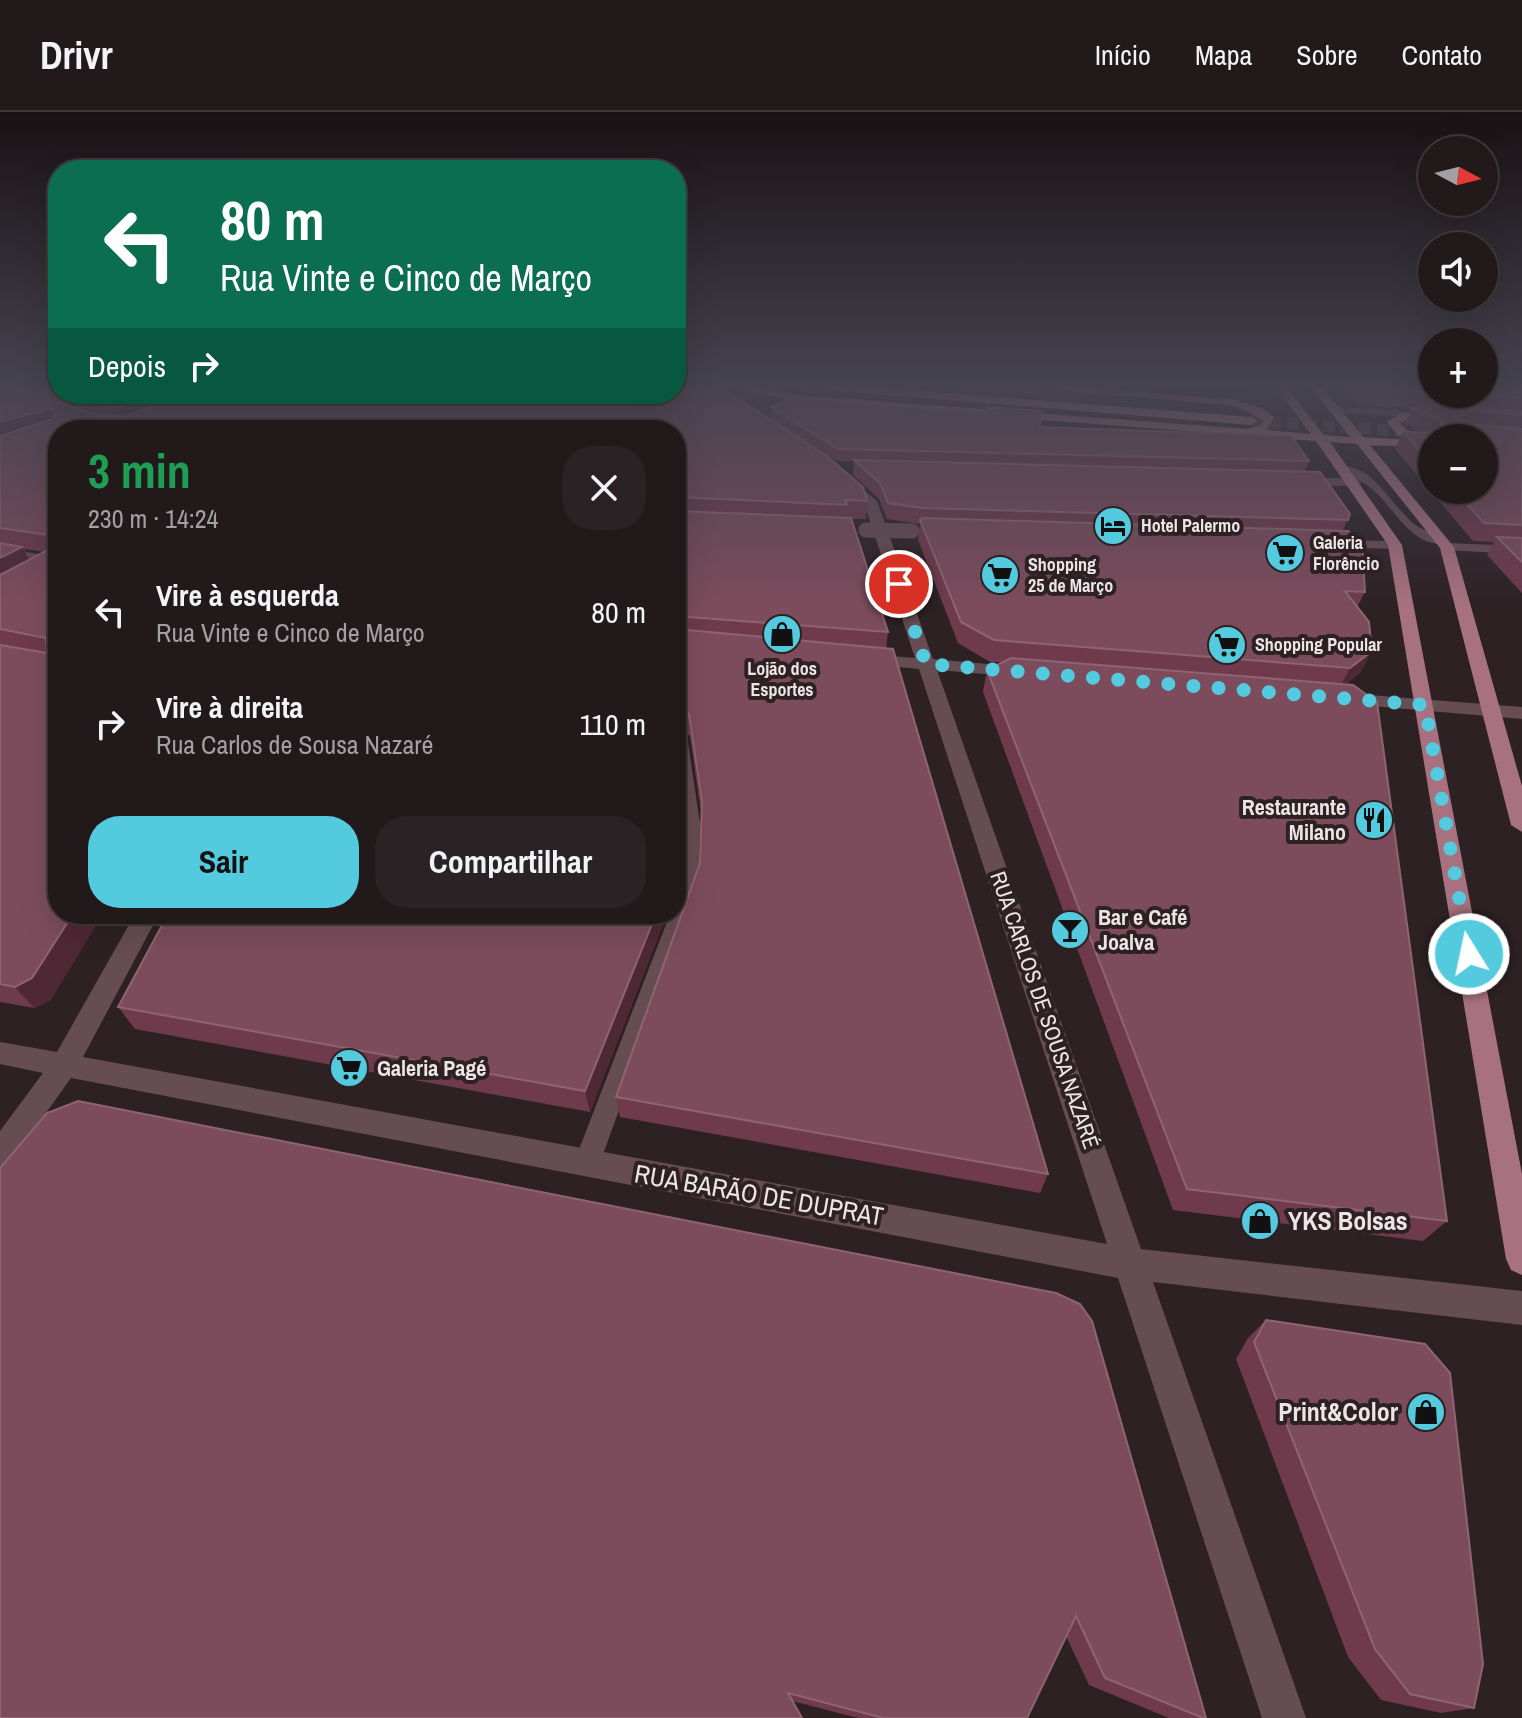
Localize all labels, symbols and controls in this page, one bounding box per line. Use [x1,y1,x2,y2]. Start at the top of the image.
text: Drivr [40,30,113,81]
text: Início [1095,36,1151,74]
text: Mapa [1195,36,1252,74]
text: Sobre [1296,36,1358,74]
text: Contato [1402,36,1482,74]
north arrow [1418,136,1498,216]
map controls [1418,136,1498,504]
text: 80 m [220,182,325,257]
icon: left [88,192,192,296]
button: sound [1418,232,1498,312]
text: Rua Vinte e Cinco de Março [220,254,592,302]
button: + [1418,328,1498,408]
icon: right [182,344,226,388]
text: Depois [88,346,166,386]
button: − [1418,424,1498,504]
text: 3 min [88,438,191,503]
button: close [562,446,646,530]
text: 230 m · 14:24 [88,501,218,536]
hotel icon: Hotel Palermo [1092,505,1134,547]
place label: Hotel Palermo [1141,513,1240,538]
place label: Galeria Florêncio [1313,530,1379,576]
supermarket icon: Galeria Florêncio [1264,532,1306,574]
pin [865,550,933,618]
place label: Shopping 25 de Março [1028,552,1113,598]
supermarket icon: Shopping 25 de Março [979,554,1021,596]
icon: arrive [877,562,921,606]
text: Vire à esquerda [156,575,339,615]
icon: left [88,590,132,634]
text: 80 m [591,592,646,632]
shop icon: Lojão dos Esportes [761,613,803,655]
text: Rua Vinte e Cinco de Março [156,615,425,650]
supermarket icon: Shopping Popular [1206,624,1248,666]
place label: Shopping Popular [1255,632,1382,657]
place label: Lojão dos Esportes [747,656,817,702]
text: Vire à direita [156,687,303,727]
icon: right [88,702,132,746]
text: 110 m [579,704,646,744]
text: Rua Carlos de Sousa Nazaré [156,727,433,762]
place label: Restaurante Milano [1242,792,1346,847]
restaurant icon: Restaurante Milano [1353,799,1395,841]
button: Sair [88,816,359,908]
button: Compartilhar [375,816,646,908]
street label: RUA CARLOS DE SOUSA NAZARÉ [983,867,1107,1153]
place label: Bar e Café Joalva [1098,902,1187,957]
bar icon: Bar e Café Joalva [1049,909,1091,951]
position arrow [1427,912,1511,996]
supermarket icon: Galeria Pagé [328,1047,370,1089]
place label: Galeria Pagé [377,1053,486,1083]
street label: RUA BARÃO DE DUPRAT [632,1155,886,1234]
shop icon: YKS Bolsas [1239,1200,1281,1242]
place label: YKS Bolsas [1288,1203,1408,1238]
shop icon: Print&Color [1405,1391,1447,1433]
place label: Print&Color [1278,1394,1399,1429]

